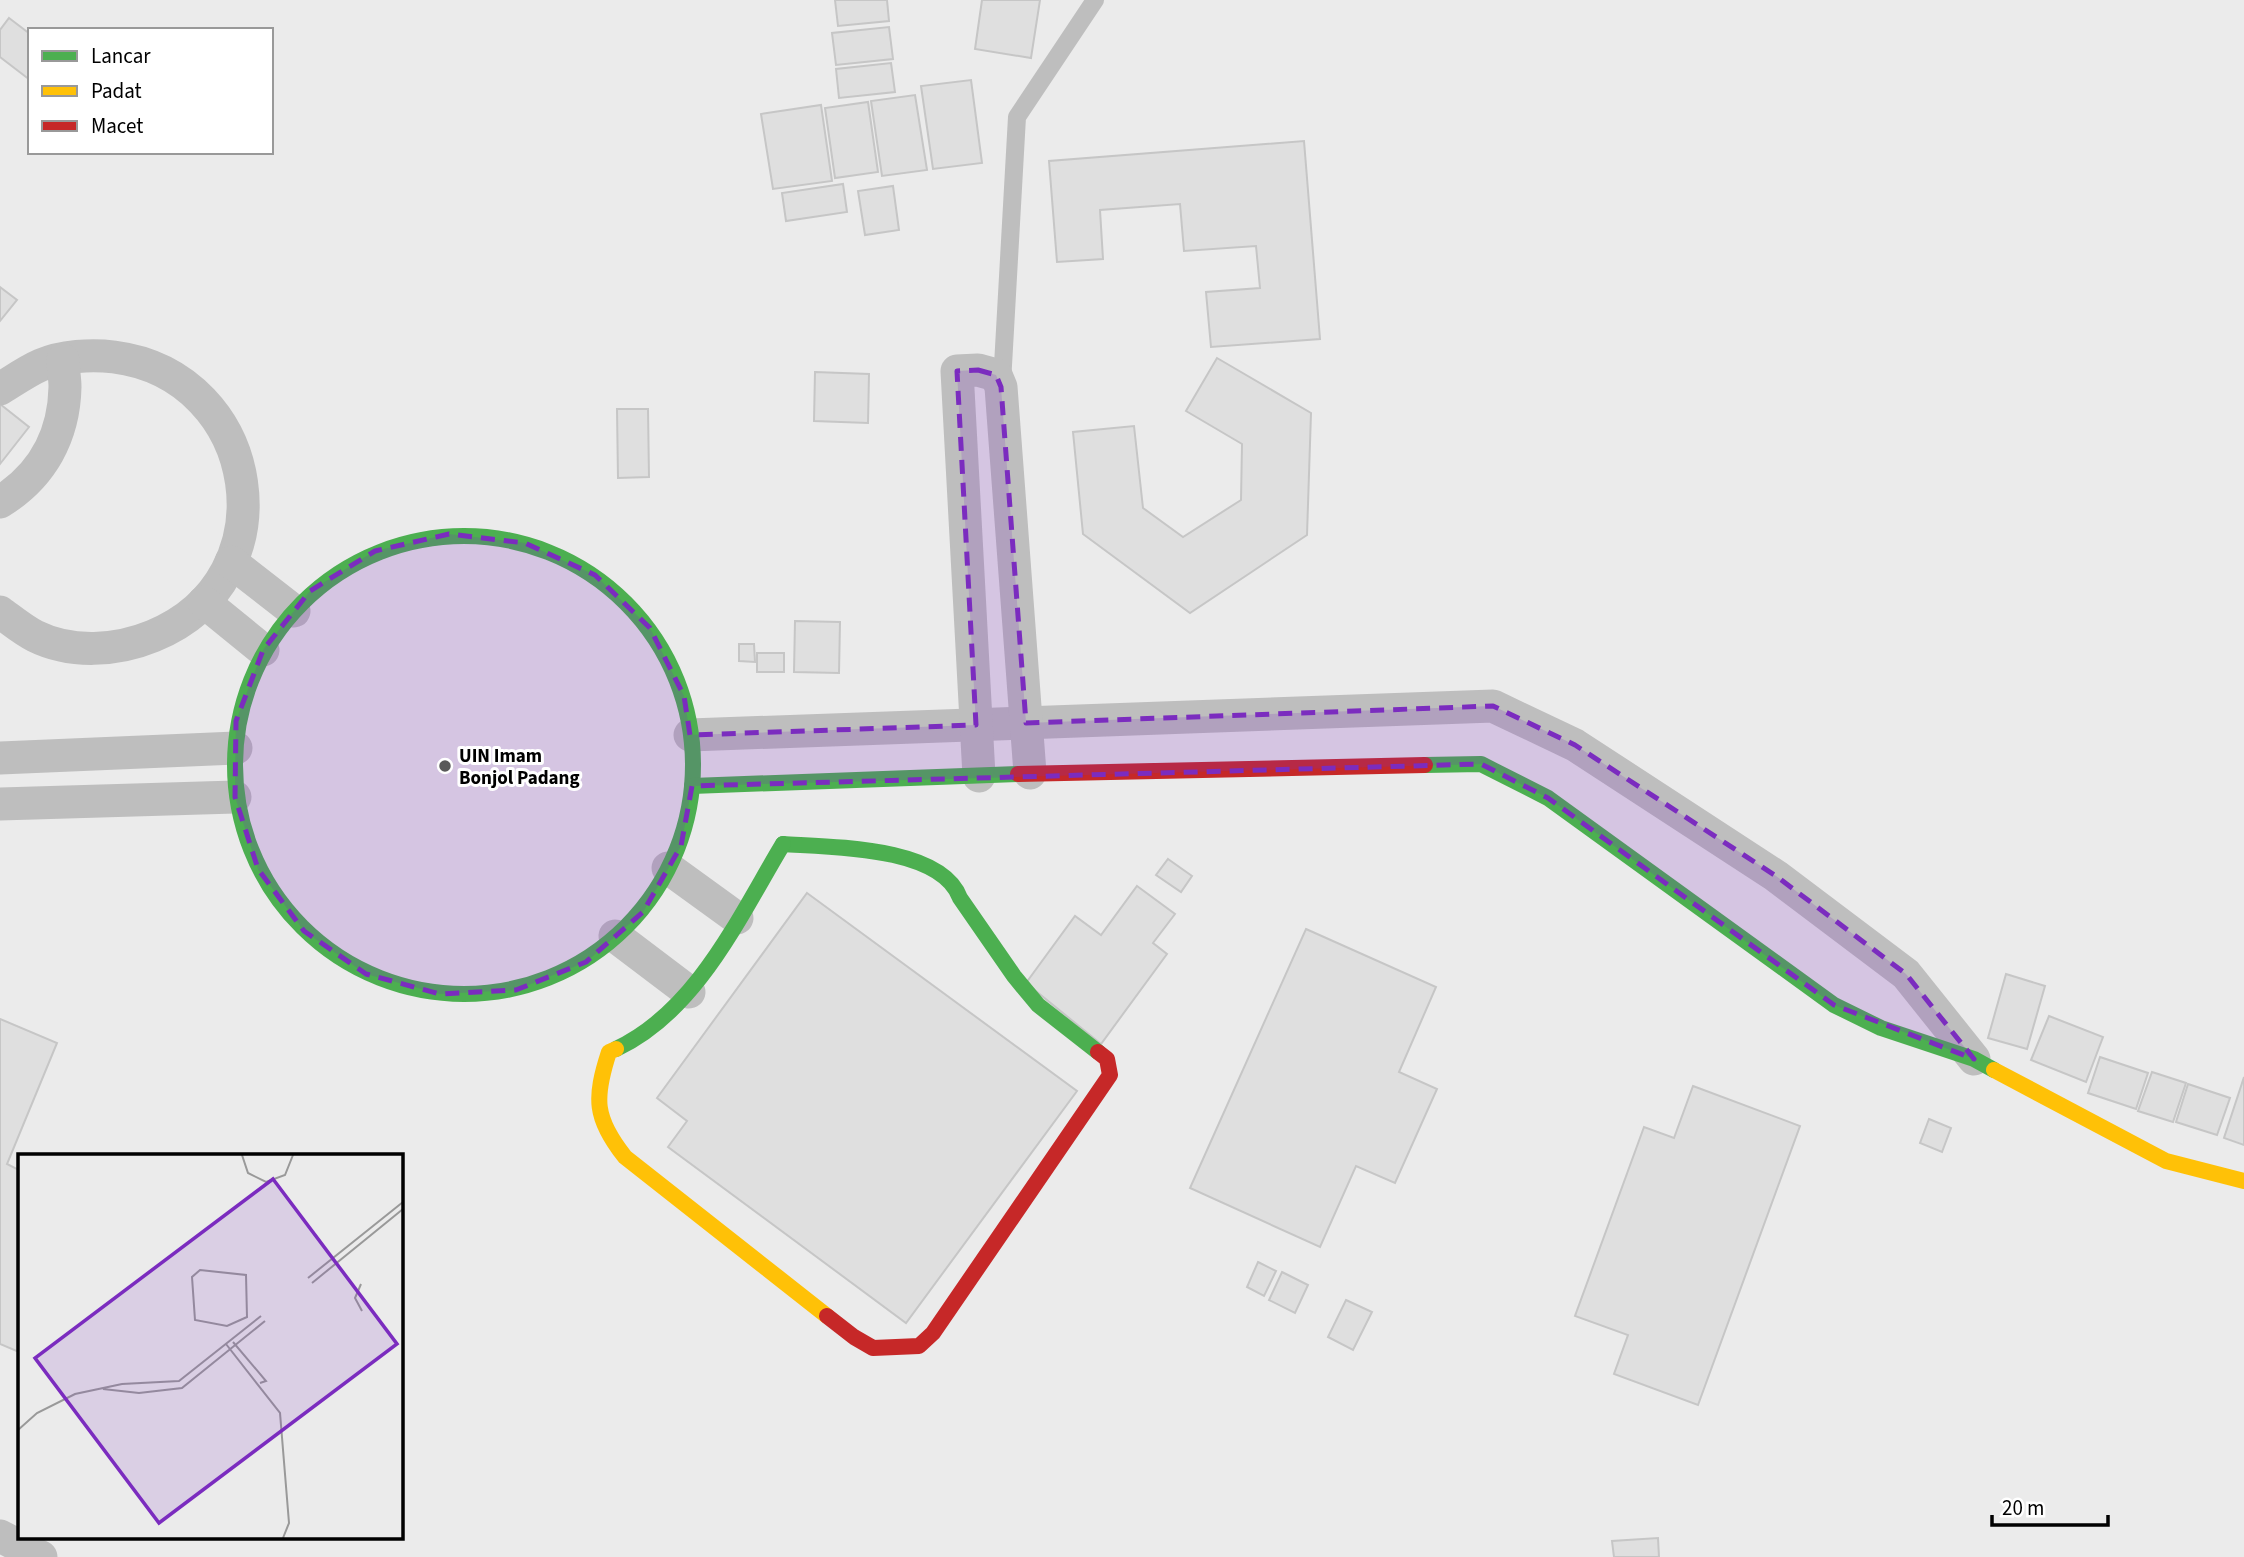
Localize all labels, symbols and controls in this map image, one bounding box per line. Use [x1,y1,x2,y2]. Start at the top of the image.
legend [28,28,273,154]
text: Lancar [91,41,151,71]
text: Padat [91,76,142,106]
text: Macet [91,111,143,141]
place label: UIN Imam Bonjol Padang [459,743,580,792]
marker: UIN Imam Bonjol Padang [437,758,453,774]
inset map [18,1154,402,1540]
scale bar [1992,1484,2108,1528]
text: 20 m [2002,1493,2044,1523]

